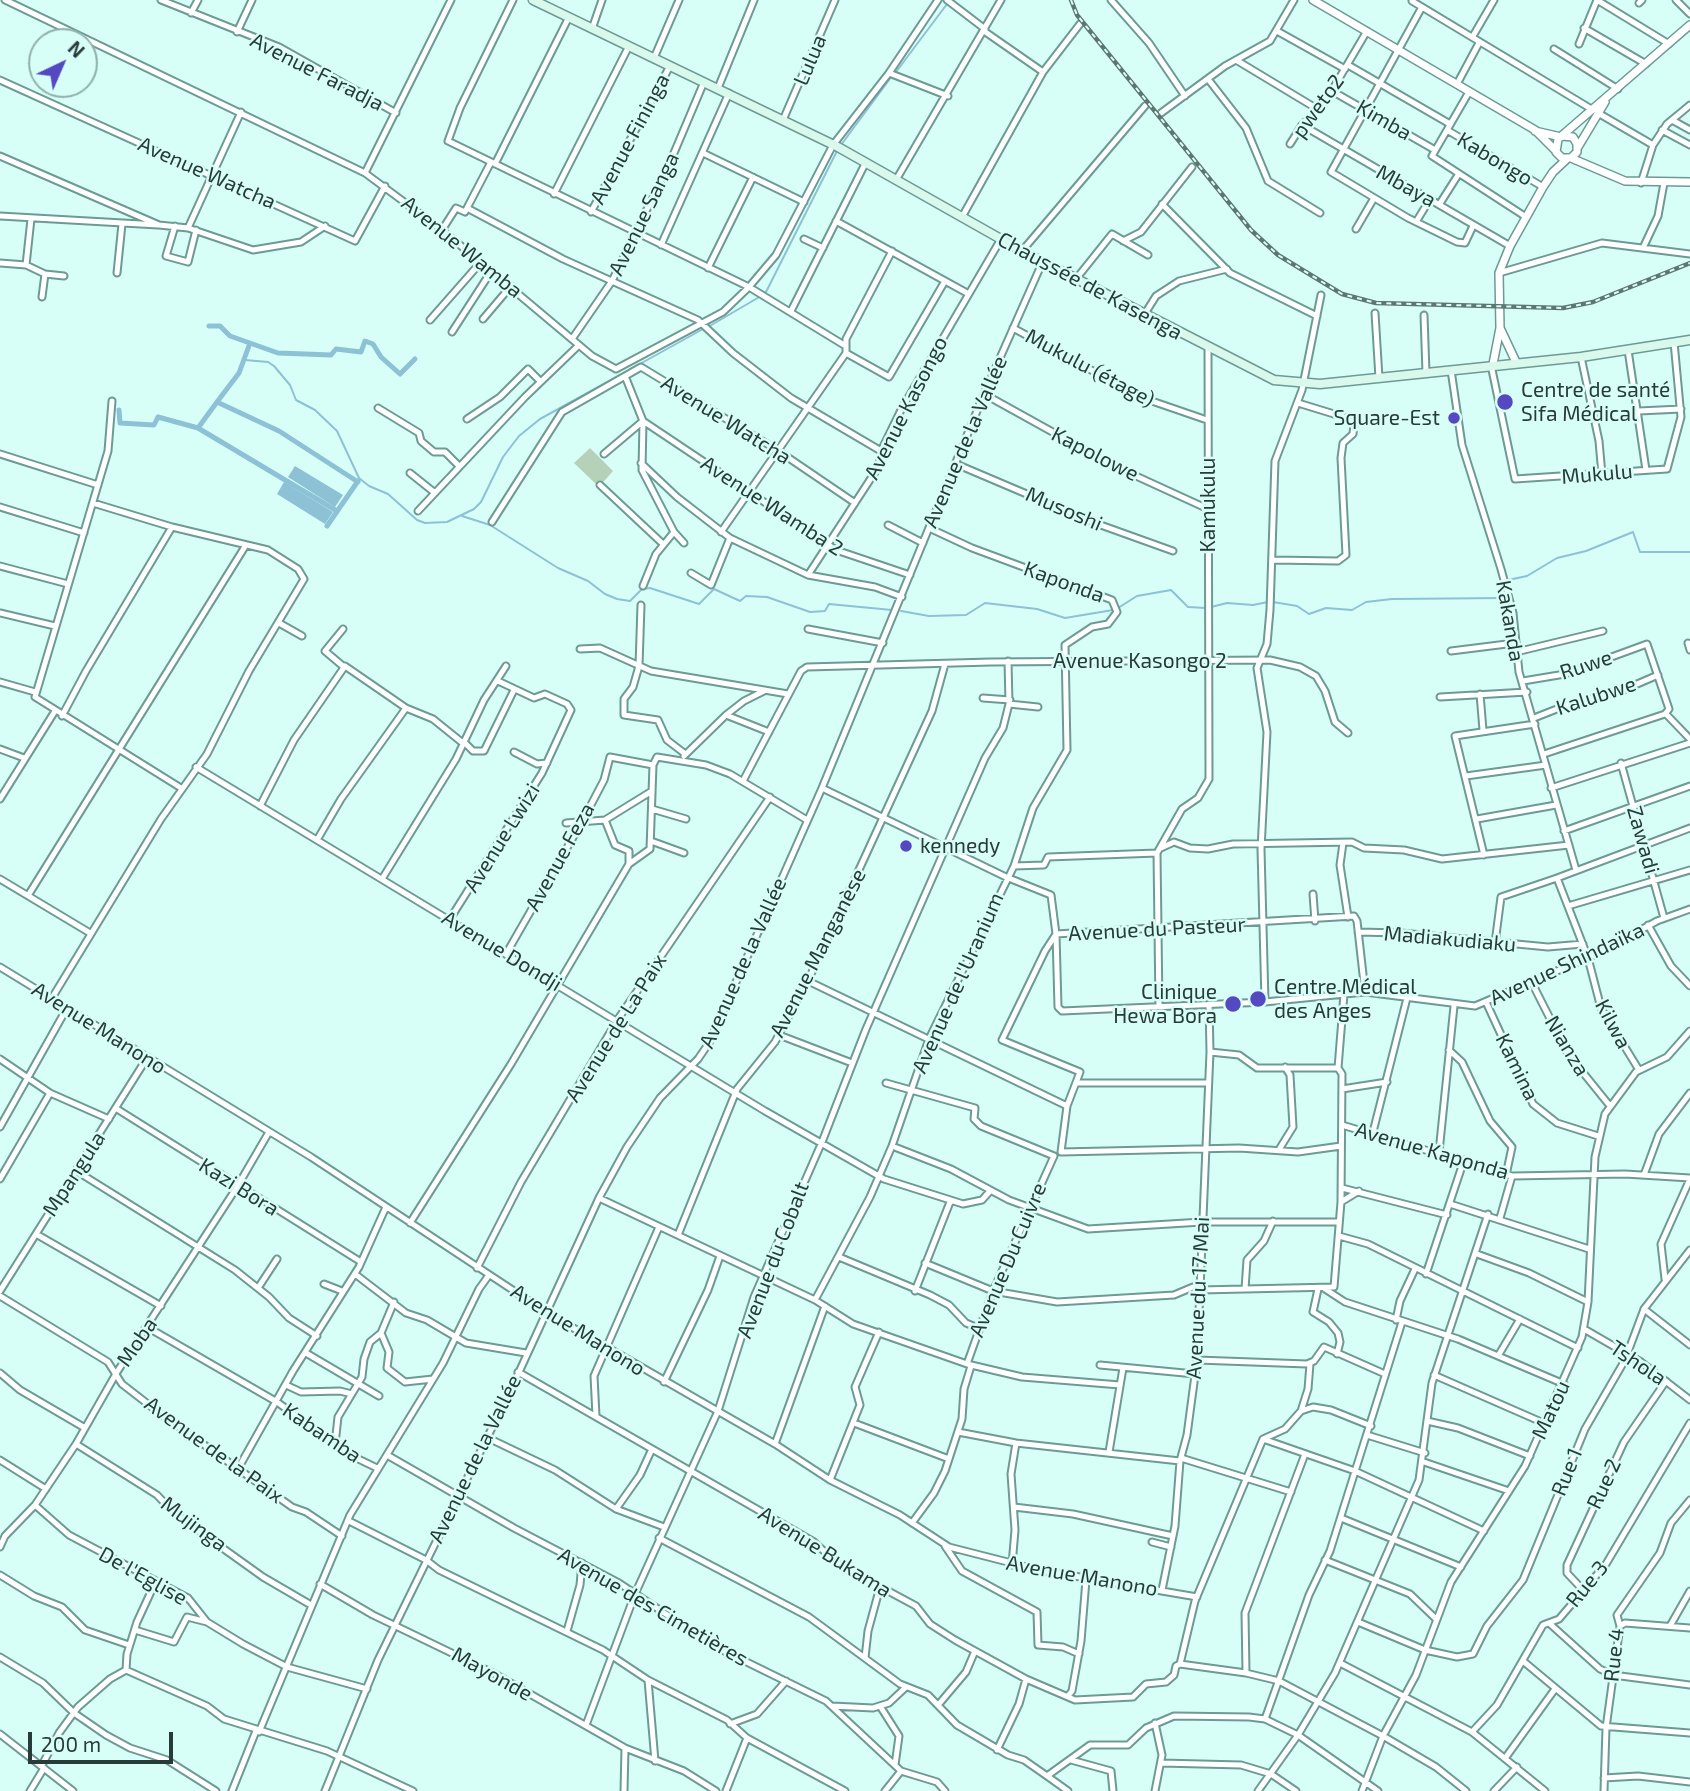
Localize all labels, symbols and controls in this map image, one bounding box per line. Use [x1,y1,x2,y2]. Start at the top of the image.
north arrow [28,28,98,98]
street label: Avenue Faradja [246,28,388,116]
street label: Lulua [788,31,832,89]
text: N [64,36,89,62]
street label: Avenue Fininga [585,69,675,209]
street label: pweto2 [1287,69,1349,143]
street label: Kimba [1352,94,1416,146]
street label: Kabongo [1453,127,1537,191]
street label: Avenue Watcha [134,131,280,215]
street label: Avenue Sanga [603,148,685,280]
street label: Mbaya [1372,159,1440,213]
street label: Avenue Wamba [397,191,527,303]
street label: Chaussée de Kasenga [993,227,1187,345]
street label: Mukulu (étage) [1021,323,1159,413]
street label: Avenue Kasongo [859,332,953,484]
street label: Avenue de la Vallée [917,352,1013,532]
street label: Avenue Watcha [656,370,796,470]
place label: Centre de santé Sifa Médical [1521,377,1670,427]
marker: Centre de santé Sifa Médical [1495,392,1515,412]
place label: Square-Est [1333,405,1440,431]
marker: Square-Est [1446,410,1462,426]
street label: Kapolowe [1047,421,1143,487]
street label: Avenue Wamba 2 [696,451,848,561]
street label: Kamukulu [1195,457,1221,553]
street label: Mukulu [1560,458,1634,490]
street label: Musoshi [1022,482,1106,536]
street label: Kaponda [1020,556,1108,608]
street label: Kakanda [1490,578,1530,664]
street label: Ruwe [1557,645,1615,685]
street label: Avenue Kasongo 2 [1053,648,1227,674]
street label: Kalubwe [1553,671,1639,721]
street label: Avenue Lwizi [459,779,545,897]
street label: Avenue Feza [520,799,600,915]
street label: Zawadi [1621,803,1665,877]
place label: kennedy [920,833,1000,859]
marker: kennedy [898,838,914,854]
street label: Avenue Manganèse [765,865,871,1041]
street label: Avenue de la Vallée [694,874,792,1052]
street label: Avenue de l'Uranium [907,889,1009,1077]
street label: Avenue Dondji [437,905,567,997]
street label: Avenue du Pasteur [1068,912,1246,946]
street label: Avenue Shindaïka [1486,917,1648,1011]
street label: Madiakudiaku [1383,921,1517,957]
street label: Avenue de La Paix [560,949,672,1107]
place label: Centre Médical des Anges [1274,974,1417,1024]
street label: Avenue Manono [27,977,171,1079]
place label: Clinique Hewa Bora [1113,979,1217,1029]
marker: Centre Médical des Anges [1248,989,1268,1009]
marker: Clinique Hewa Bora [1223,994,1243,1014]
street label: Kilwa [1590,995,1636,1053]
street label: Nianza [1539,1011,1595,1081]
street label: Kamina [1490,1029,1544,1105]
street label: Avenue Kaponda [1352,1117,1512,1185]
street label: Mpangula [37,1127,111,1221]
street label: Kazi Bora [194,1153,284,1221]
street label: Avenue du Cobalt [732,1178,814,1342]
street label: Avenue Du Cuivre [964,1179,1052,1341]
street label: Avenue du 17 Mai [1181,1216,1215,1380]
street label: Avenue Manono [506,1279,650,1381]
street label: Moba [111,1313,163,1371]
street label: Tshola [1605,1335,1671,1391]
street label: Avenue de la Vallée [423,1371,527,1547]
street label: Matou [1527,1377,1575,1443]
street label: Avenue de la Paix [140,1391,288,1509]
street label: Kabamba [278,1398,366,1468]
street label: Rue 1 [1546,1444,1588,1500]
street label: Rue 2 [1581,1455,1627,1513]
street label: Mujinga [156,1491,232,1557]
street label: Avenue Bukama [754,1501,896,1603]
street label: De l'Eglise [94,1541,192,1611]
street label: Avenue des Cimetières [554,1542,752,1672]
street label: Avenue Manono [1004,1550,1160,1602]
street label: Rue 3 [1561,1556,1613,1612]
street label: Rue 4 [1599,1627,1629,1683]
street label: Mayonde [447,1642,537,1706]
scale bar [32,1718,177,1762]
text: 200 m [41,1731,101,1756]

